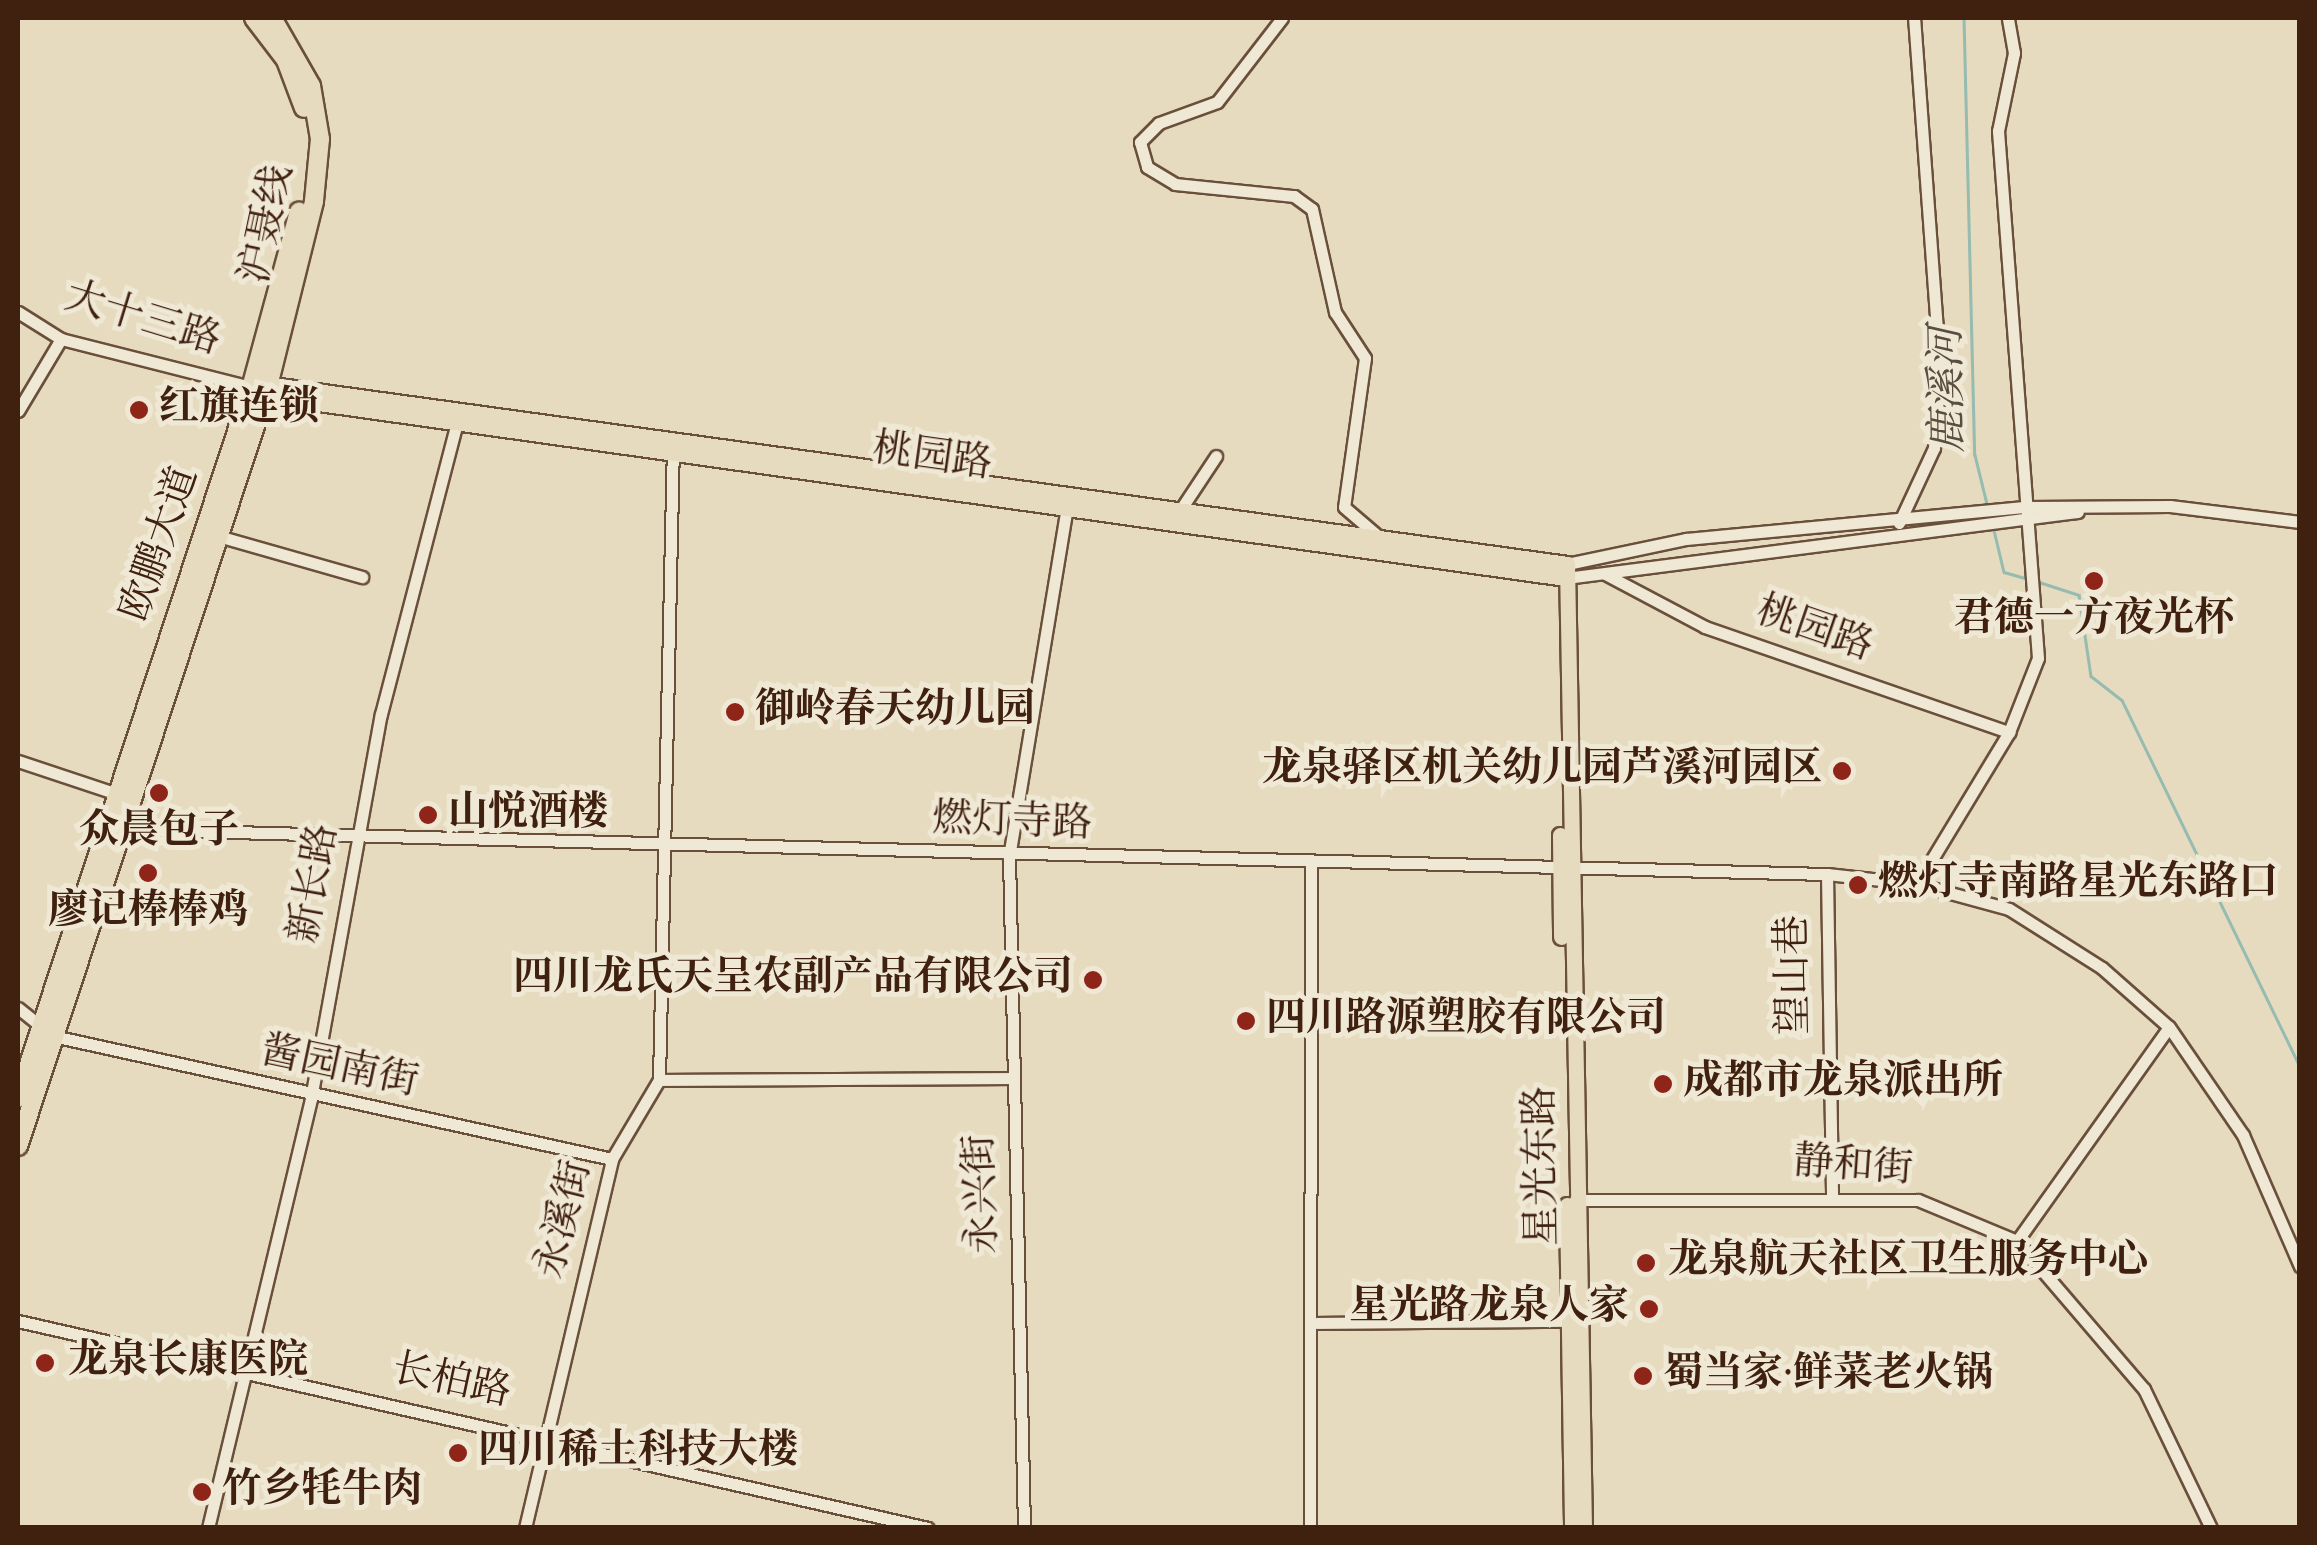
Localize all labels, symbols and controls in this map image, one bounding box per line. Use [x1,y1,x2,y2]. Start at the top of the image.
street label: 沪聂线 [233,161,305,289]
street label: 大十三路 [58,275,226,367]
water label: 鹿溪河 [1924,327,1976,453]
place label: 红旗连锁 [159,386,319,434]
marker: 红旗连锁 [128,399,150,421]
street label: 桃园路 [869,427,995,491]
street label: 欧鹏大道 [113,462,211,628]
marker: 君德一方夜光杯 [2083,570,2105,592]
street label: 桃园路 [1749,589,1879,673]
place label: 君德一方夜光杯 [1954,597,2234,645]
place label: 御岭春天幼儿园 [755,688,1035,736]
marker: 御岭春天幼儿园 [724,701,746,723]
place label: 龙泉驿区机关幼儿园芦溪河园区 [1262,747,1822,795]
marker: 龙泉驿区机关幼儿园芦溪河园区 [1831,760,1853,782]
marker: 众晨包子 [148,782,170,804]
place label: 山悦酒楼 [448,791,608,839]
street label: 燃灯寺路 [931,797,1093,851]
marker: 山悦酒楼 [417,804,439,826]
place label: 众晨包子 [79,809,239,857]
street label: 新长路 [282,821,350,947]
place label: 燃灯寺南路星光东路口 [1878,861,2278,909]
marker: 廖记棒棒鸡 [137,862,159,884]
marker: 燃灯寺南路星光东路口 [1847,874,1869,896]
place label: 廖记棒棒鸡 [48,889,248,937]
street label: 望山巷 [1771,915,1821,1035]
place label: 四川龙氏天呈农副产品有限公司 [513,956,1073,1004]
marker: 四川龙氏天呈农副产品有限公司 [1082,969,1104,991]
place label: 四川路源塑胶有限公司 [1266,997,1666,1045]
marker: 四川路源塑胶有限公司 [1235,1010,1257,1032]
street label: 酱园南街 [256,1029,422,1109]
place label: 成都市龙泉派出所 [1683,1060,2003,1108]
marker: 成都市龙泉派出所 [1652,1073,1674,1095]
street label: 星光东路 [1519,1086,1569,1246]
street label: 永兴街 [958,1133,1010,1255]
street label: 静和街 [1791,1140,1915,1196]
street label: 永溪街 [528,1156,604,1284]
place label: 龙泉航天社区卫生服务中心 [1668,1239,2148,1287]
marker: 龙泉航天社区卫生服务中心 [1633,1250,1659,1276]
place label: 星光路龙泉人家 [1349,1285,1629,1333]
marker: 星光路龙泉人家 [1638,1298,1660,1320]
place label: 龙泉长康医院 [68,1339,308,1387]
street label: 长柏路 [387,1347,515,1419]
marker: 龙泉长康医院 [32,1350,58,1376]
place label: 蜀当家·鲜菜老火锅 [1663,1352,1993,1400]
marker: 蜀当家·鲜菜老火锅 [1632,1365,1654,1387]
place label: 四川稀土科技大楼 [478,1429,798,1477]
marker: 四川稀土科技大楼 [447,1442,469,1464]
place label: 竹乡牦牛肉 [222,1468,422,1516]
marker: 竹乡牦牛肉 [191,1481,213,1503]

